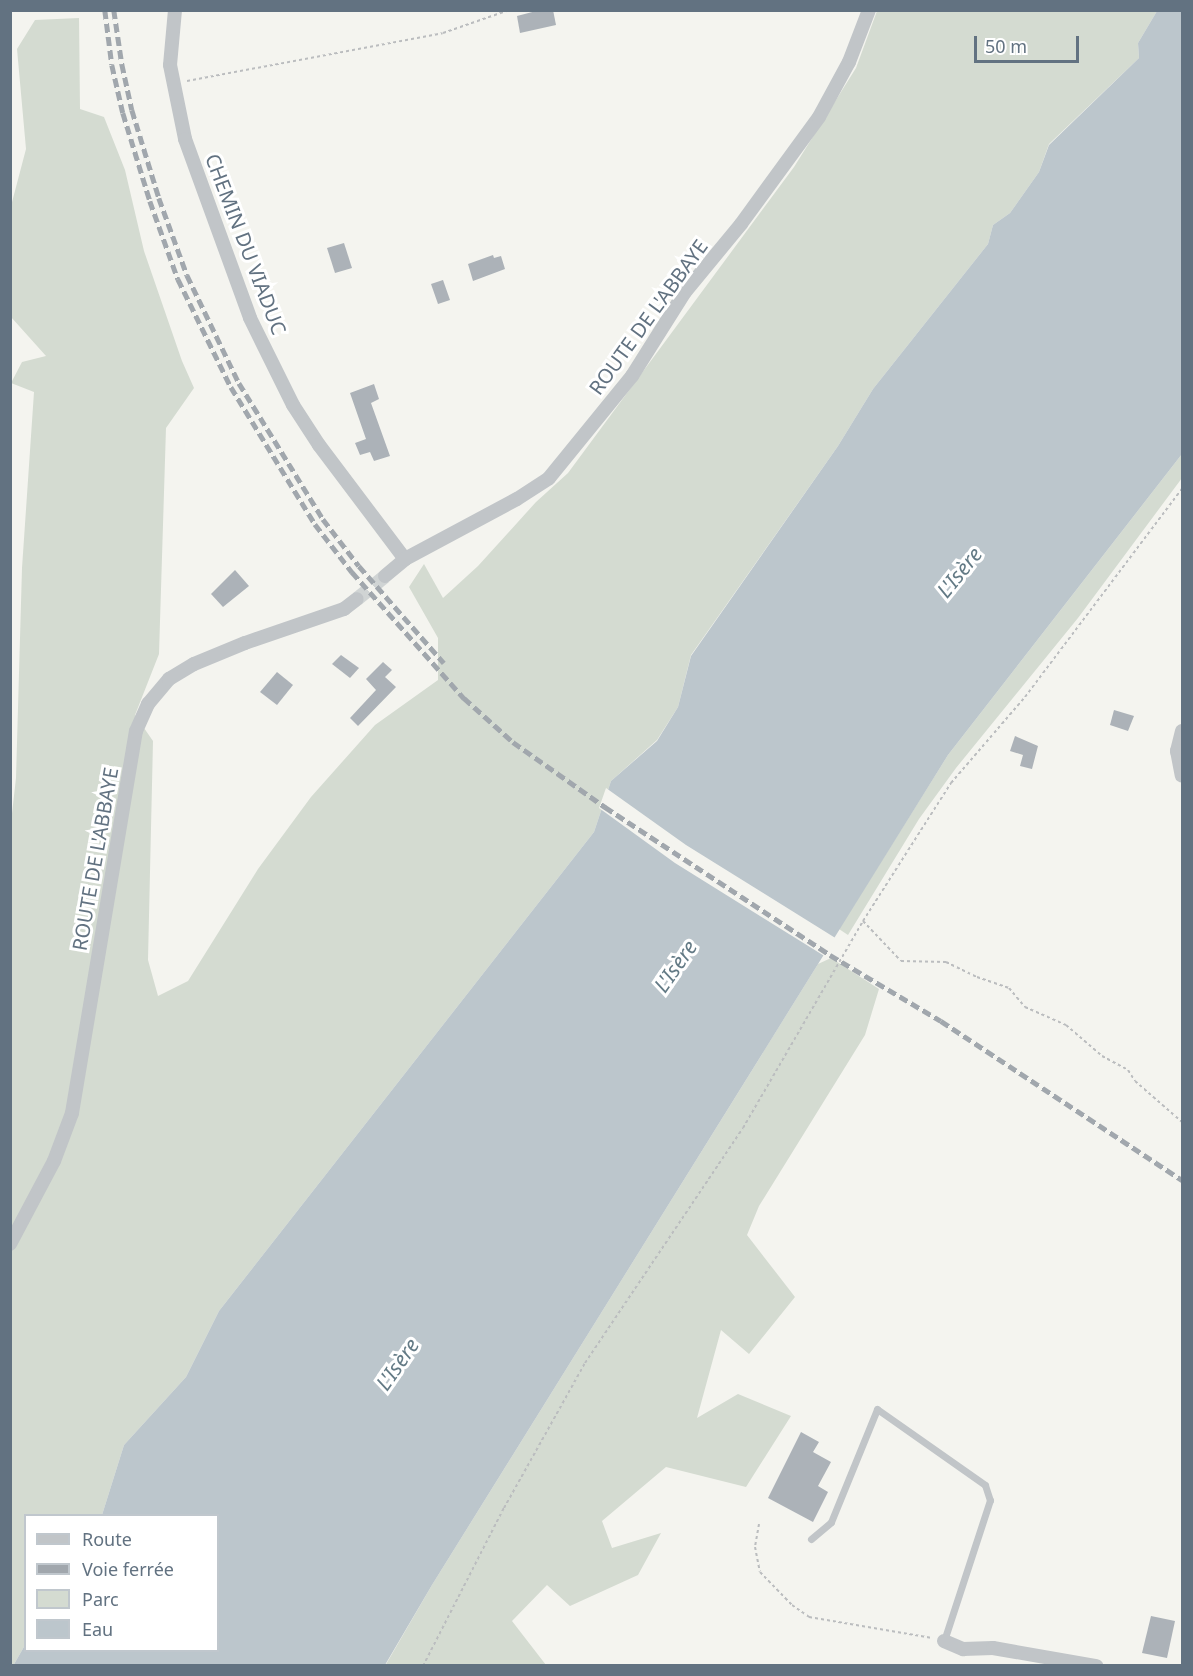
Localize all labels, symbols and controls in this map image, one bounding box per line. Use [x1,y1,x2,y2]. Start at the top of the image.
scale bar [977,24,1082,62]
text: 50 m [985,34,1027,58]
street label: CHEMIN DU VIADUC [200,150,292,338]
street label: ROUTE DE L'ABBAYE [584,235,712,399]
water label: L'Isère [931,542,987,602]
street label: ROUTE DE L'ABBAYE [67,765,123,953]
water label: L'Isère [648,935,702,997]
water label: L'Isère [370,1333,424,1395]
legend [24,1514,219,1652]
text: Route [82,1527,132,1551]
text: Voie ferrée [82,1557,174,1581]
text: Parc [82,1587,119,1611]
text: Eau [82,1617,113,1641]

